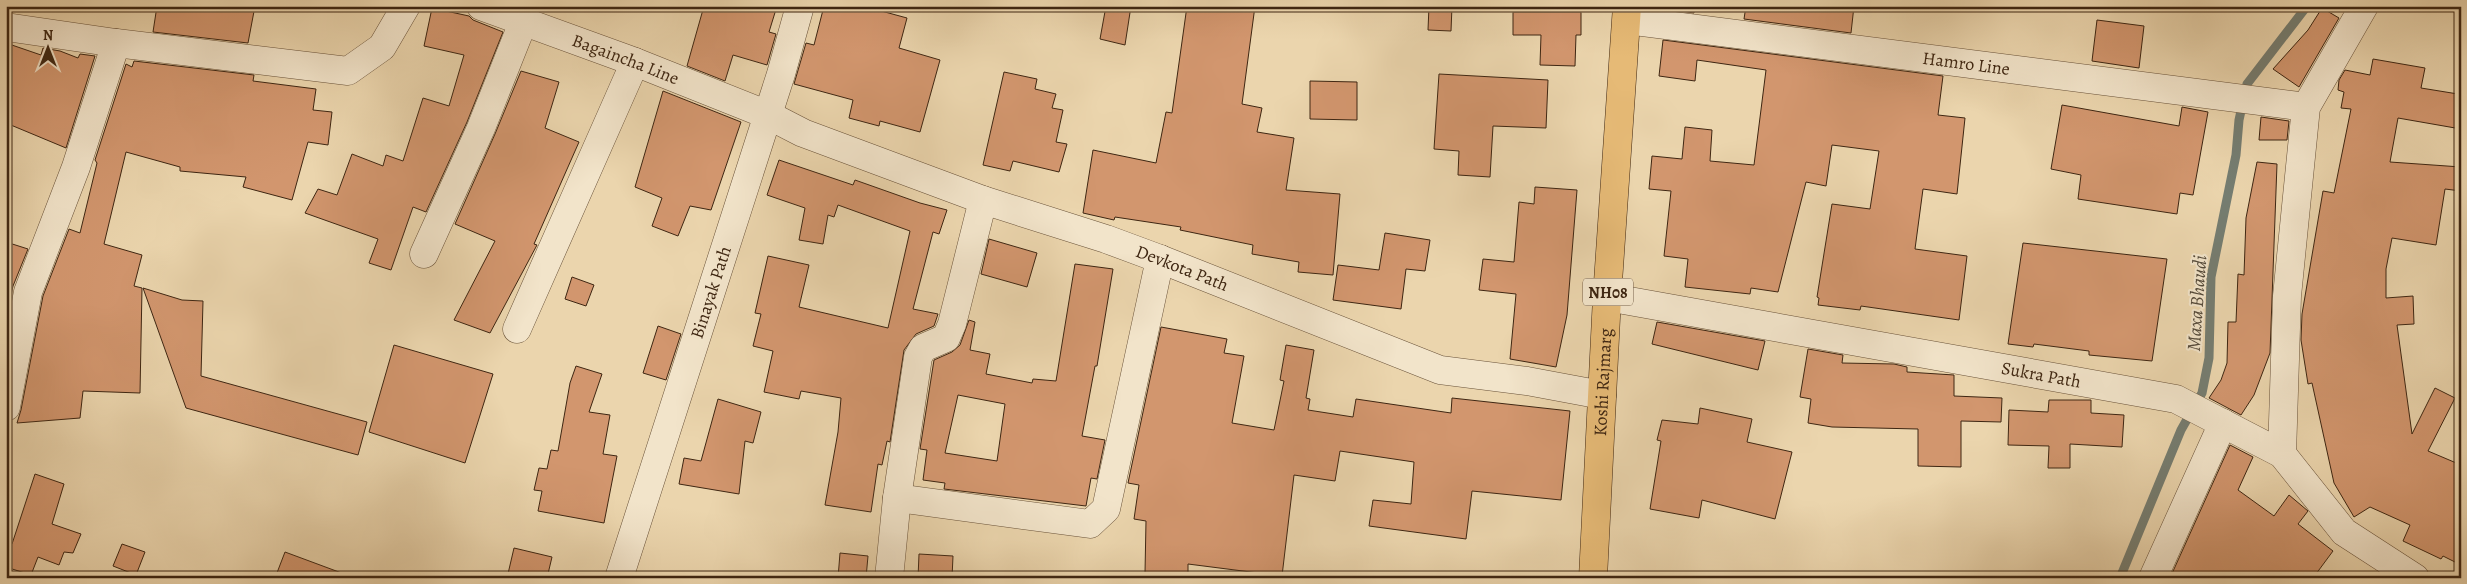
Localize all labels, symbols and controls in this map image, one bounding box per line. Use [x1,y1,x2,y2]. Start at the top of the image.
north arrow [22,22,72,72]
text: N [43,26,53,45]
street label: Bagaincha Line [569,28,683,90]
street label: Hamro Line [1921,46,2011,81]
street label: Devkota Path [1132,239,1232,297]
street label: Binayak Path [685,243,737,342]
water label: Maxa Bhaudi [2181,254,2213,352]
road number: NH08 [1583,278,1633,306]
street label: Koshi Rajmarg [1588,328,1617,437]
street label: Sukra Path [1999,356,2083,394]

